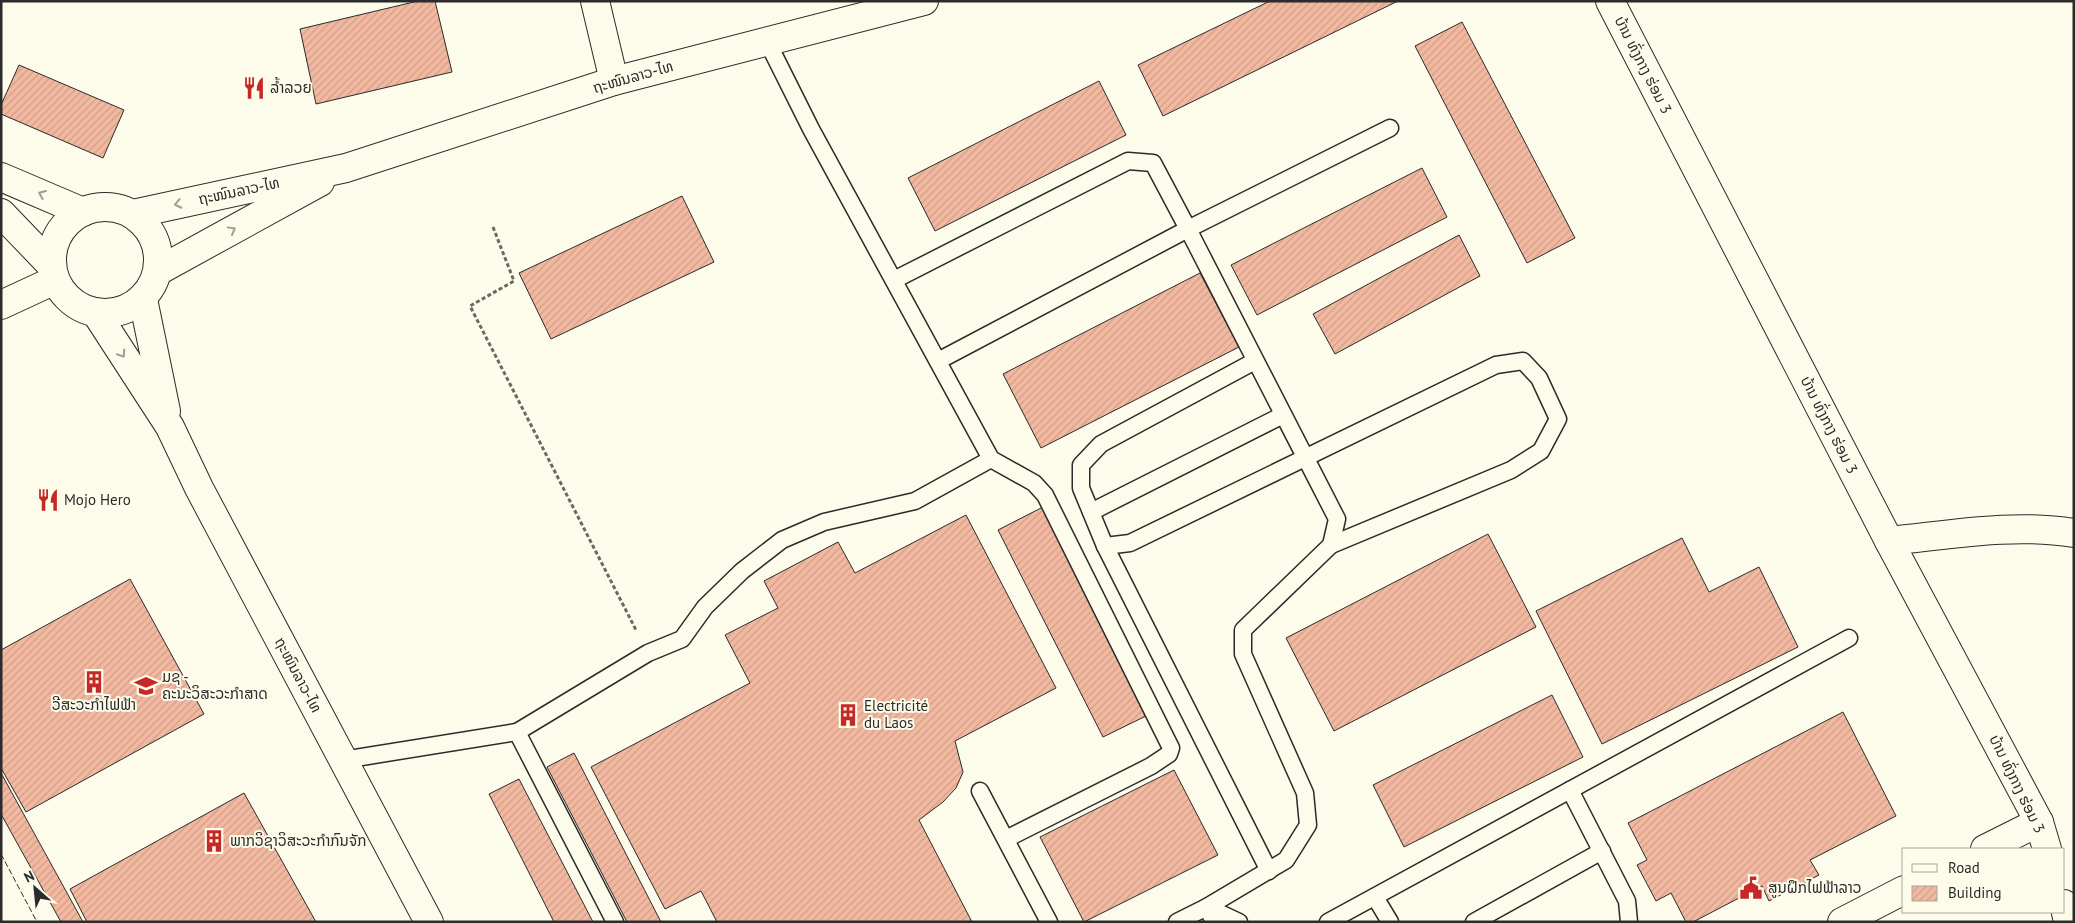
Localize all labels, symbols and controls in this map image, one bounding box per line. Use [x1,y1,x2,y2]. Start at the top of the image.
street label: ບ້ານ ທົ່ງກາງ ຮ່ອມ 3 [1611,12,1677,117]
street label: ຖະໜົນລາວ-ໄທ [590,56,675,97]
restaurant icon: ລ້ຳລວຍ [241,75,267,101]
place label: ລ້ຳລວຍ [270,76,312,97]
street label: ຖະໜົນລາວ-ໄທ [196,173,281,208]
one-way arrow [38,190,47,201]
one-way arrow [174,198,183,209]
one-way arrow [226,227,235,237]
one-way arrow [116,349,126,358]
street label: ບ້ານ ທົ່ງກາງ ຮ່ອມ 3 [1797,372,1863,477]
restaurant icon: Mojo Hero [35,487,61,513]
place label: Mojo Hero [64,490,131,509]
street label: ຖະໜົນລາວ-ໄທ [271,634,326,716]
place label: ມຊ - ຄະນະວິສະວະກຳສາດ [162,667,268,703]
building icon: ວີສະວະກຳໄຟຟ້າ [81,669,107,695]
school or university icon: ມຊ - ຄະນະວິສະວະກຳສາດ [133,673,159,699]
place label: ວີສະວະກຳໄຟຟ້າ [52,695,136,714]
place label: Electricité du Laos [864,696,928,732]
building icon: Electricité du Laos [835,702,861,728]
street label: ບ້ານ ທົ່ງກາງ ຮ່ອມ 3 [1985,731,2050,836]
building icon: ພາກວິຊາວິສະວະກຳກົນຈັກ [201,828,227,854]
place label: ພາກວິຊາວິສະວະກຳກົນຈັກ [230,831,366,850]
legend [1902,848,2065,913]
text: Road [1948,858,1980,877]
north arrow [10,863,60,913]
text: N [21,866,37,887]
public building icon: ສູນຝຶກໄຟຟ້າລາວ [1738,875,1764,901]
place label: ສູນຝຶກໄຟຟ້າລາວ [1768,878,1862,898]
text: Building [1948,883,2002,902]

